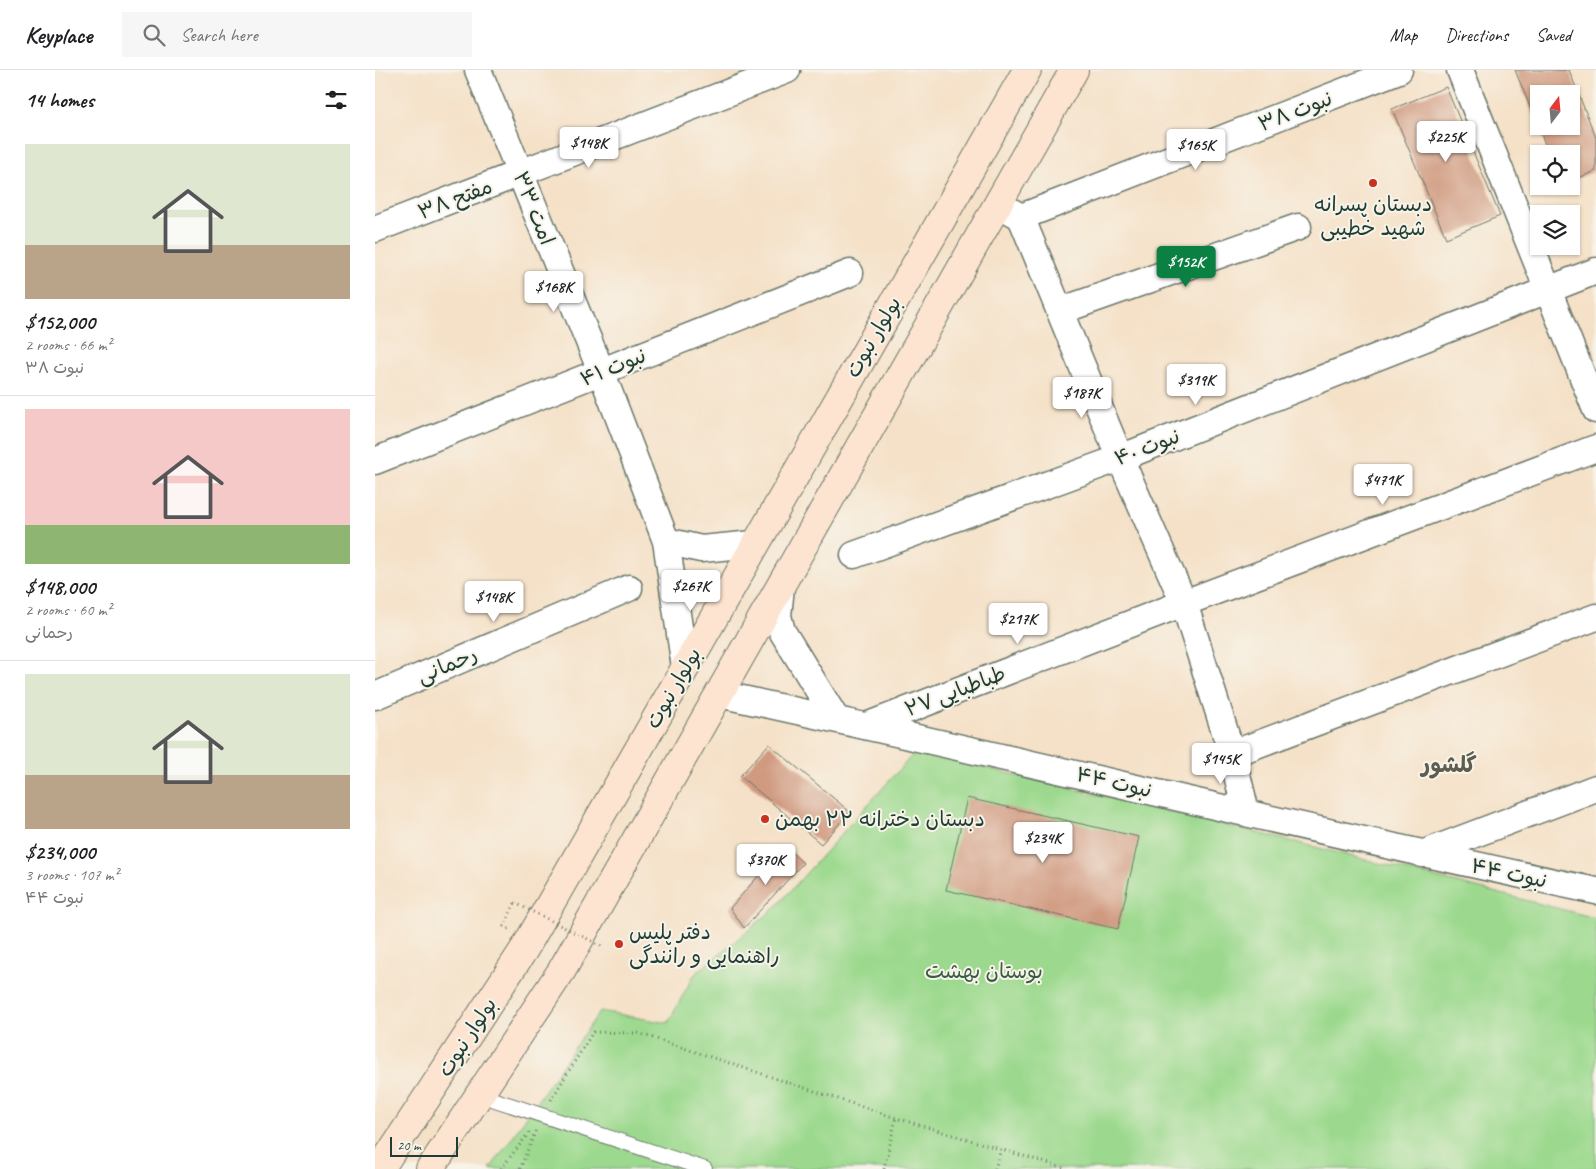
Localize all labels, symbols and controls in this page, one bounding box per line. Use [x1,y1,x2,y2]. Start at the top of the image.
search box [122,12,472,57]
text: Keyplace [25,20,92,50]
icon: search [140,21,168,49]
text: Search here [180,23,258,47]
text: Map [1390,24,1417,46]
text: Directions [1445,24,1508,46]
text: Saved [1536,24,1571,46]
street label: نبوت ۳۸ [1254,85,1336,137]
north arrow [1530,85,1580,135]
map controls [1530,85,1580,255]
icon: filters [322,86,350,114]
text: 14 homes [25,87,94,113]
pin: $225K [1411,121,1481,163]
pin: $148K [554,126,624,169]
text: $225K [1428,127,1464,147]
pin: $165K [1161,128,1231,171]
text: $148K [571,133,607,153]
text: $165K [1177,135,1215,155]
button: locate [1530,145,1580,195]
street label: امت ۳۳ [508,168,560,248]
street label: مفتح ۳۸ [414,173,496,226]
icon: home [143,176,233,266]
marker: دبستان پسرانه شهید خطیبی [1367,177,1379,189]
place label: دبستان پسرانه شهید خطیبی [1314,191,1432,242]
button: layers [1530,205,1580,255]
pin: $152K [1151,246,1221,288]
text: $152K [1168,252,1204,272]
pin: $168K [519,270,589,313]
text: $168K [535,277,573,297]
street label: بولوار نبوت [839,292,908,383]
text: $152,000 [25,309,95,335]
text: 2 rooms · 66 m² [25,335,111,355]
street label: نبوت ۴۱ [576,342,650,392]
text: نبوت ۳۸ [25,358,84,378]
pin: $319K [1161,364,1231,406]
text: $319K [1178,370,1214,390]
pin: $187K [1047,376,1117,419]
text: $187K [1064,383,1100,403]
street label: نبوت ۴۰ [1111,423,1183,471]
icon: home [143,442,233,532]
pin: $471K [1348,464,1418,506]
text: $471K [1365,470,1401,490]
pin: $267K [656,570,726,612]
text: $148,000 [25,574,95,600]
text: $267K [672,576,710,596]
pin: $148K [459,580,529,623]
text: $148K [476,587,512,607]
text: 2 rooms · 60 m² [25,600,111,620]
pin: $217K [983,602,1053,645]
text: $217K [1000,609,1036,629]
text: رحمانی [25,623,73,643]
street label: رحمانی [413,641,481,690]
street label: بولوار نبوت [639,643,708,734]
street label: طباطبایی ۲۷ [901,660,1009,723]
icon: home [143,707,233,797]
pin: $145K [1186,742,1256,785]
text: $145K [1203,749,1239,769]
district label: گلشور [1419,751,1477,779]
street label: نبوت ۴۴ [1074,761,1154,803]
place label: دبستان دخترانه ۲۲ بهمن [775,806,985,832]
marker: دبستان دخترانه ۲۲ بهمن [759,813,771,825]
pin: $234K [1008,822,1078,864]
text: $234K [1025,828,1061,848]
text: $234,000 [25,839,95,865]
pin: $370K [731,844,801,886]
text: $370K [748,850,784,870]
street label: نبوت ۴۴ [1469,852,1549,894]
text: 3 rooms · 107 m² [25,865,119,885]
text: نبوت ۴۴ [25,888,84,908]
place label: دفتر پلیس راهنمایی و رانندگی [629,919,780,970]
marker: دفتر پلیس راهنمایی و رانندگی [613,938,625,950]
park label: بوستان بهشت [925,958,1043,984]
street label: بولوار نبوت [432,992,503,1082]
scale bar [390,1134,457,1157]
text: 20 m [397,1137,421,1154]

